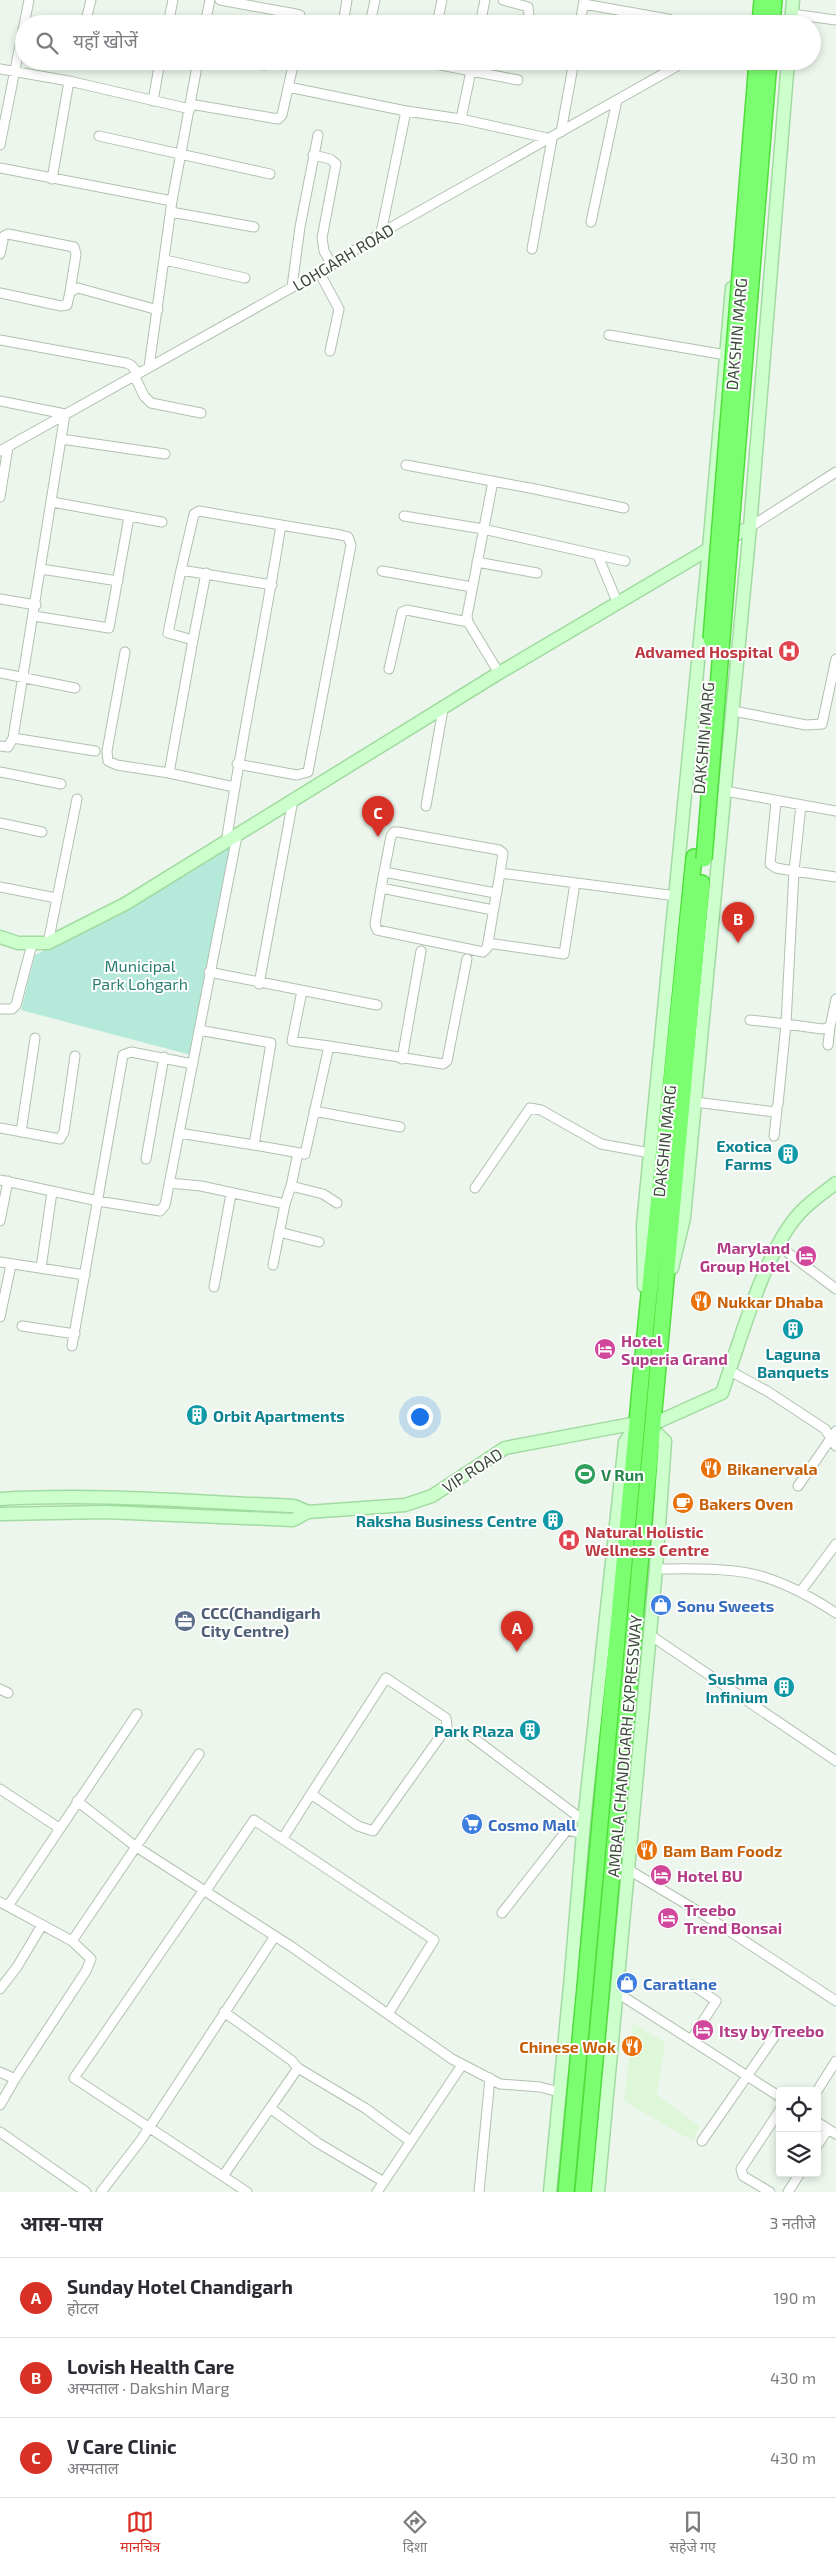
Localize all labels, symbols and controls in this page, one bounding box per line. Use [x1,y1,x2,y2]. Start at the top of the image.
search box [15,15,821,70]
icon: search [33,29,61,57]
text: यहाँ खोजें [73,29,138,52]
street label: LOHGARH ROAD [289,219,397,295]
street label: DAKSHIN MARG [722,277,750,391]
hospital icon: Advamed Hospital [777,639,801,663]
place label: Advamed Hospital [635,642,774,661]
street label: DAKSHIN MARG [689,681,717,795]
pin: C [362,796,394,837]
pin: B [722,902,754,943]
park label: Municipal Park Lohgarh [92,956,188,993]
street label: DAKSHIN MARG [649,1084,679,1198]
place label: Exotica Farms [716,1136,772,1173]
building icon: Exotica Farms [776,1142,800,1166]
place label: Maryland Group Hotel [700,1238,791,1275]
hotel icon: Maryland Group Hotel [794,1244,818,1268]
restaurant icon: Nukkar Dhaba [689,1289,713,1313]
place label: Nukkar Dhaba [717,1292,823,1311]
building icon: Laguna Banquets [781,1317,805,1341]
place label: Hotel Superia Grand [621,1331,728,1368]
hotel icon: Hotel Superia Grand [593,1337,617,1361]
place label: Laguna Banquets [757,1344,829,1381]
building icon: Orbit Apartments [185,1403,209,1427]
your location [407,1404,433,1430]
place label: Orbit Apartments [213,1406,345,1425]
street label: VIP ROAD [438,1444,506,1496]
restaurant icon: Bikanervala [699,1456,723,1480]
place label: Bikanervala [727,1459,818,1478]
sports icon: V Run [573,1462,597,1486]
place label: V Run [601,1465,644,1484]
cafe icon: Bakers Oven [671,1491,695,1515]
place label: Bakers Oven [699,1494,793,1513]
building icon: Raksha Business Centre [541,1508,565,1532]
place label: Raksha Business Centre [356,1511,537,1530]
place label: Natural Holistic Wellness Centre [585,1522,709,1559]
hospital icon: Natural Holistic Wellness Centre [557,1528,581,1552]
shop icon: Sonu Sweets [649,1593,673,1617]
place label: Sonu Sweets [677,1596,774,1615]
place label: CCC(Chandigarh City Centre) [201,1603,321,1641]
office icon: CCC(Chandigarh City Centre) [173,1609,197,1633]
pin: A [501,1611,533,1652]
street label: AMBALA CHANDIGARH EXPRESSWAY [603,1614,645,1878]
place label: Sushma Infinium [705,1669,768,1706]
building icon: Sushma Infinium [772,1675,796,1699]
building icon: Park Plaza [518,1718,542,1742]
place label: Park Plaza [434,1721,514,1740]
supermarket icon: Cosmo Mall [460,1812,484,1836]
place label: Cosmo Mall [488,1815,577,1834]
restaurant icon: Bam Bam Foodz [635,1838,659,1862]
place label: Bam Bam Foodz [663,1841,782,1860]
hotel icon: Hotel BU [649,1863,673,1887]
place label: Hotel BU [677,1866,743,1885]
place label: Treebo Trend Bonsai [684,1900,782,1937]
hotel icon: Treebo Trend Bonsai [656,1906,680,1930]
shop icon: Caratlane [615,1971,639,1995]
place label: Caratlane [643,1974,717,1993]
hotel icon: Itsy by Treebo [691,2018,715,2042]
place label: Itsy by Treebo [719,2021,824,2041]
restaurant icon: Chinese Wok [620,2034,644,2058]
place label: Chinese Wok [519,2037,616,2056]
map controls [776,2087,821,2177]
button: locate [776,2087,821,2132]
button: layers [776,2132,821,2177]
text: आस-पास [20,2210,103,2235]
text: 3 नतीजे [770,2213,816,2232]
text: Sunday Hotel Chandigarh [67,2275,293,2298]
text: A [31,2288,41,2307]
text: 190 m [773,2288,816,2307]
text: होटल [67,2298,99,2317]
text: Lovish Health Care [67,2355,234,2378]
text: B [31,2368,41,2387]
text: 430 m [770,2368,816,2387]
text: अस्पताल · Dakshin Marg [67,2378,229,2397]
text: V Care Clinic [67,2435,177,2458]
text: C [31,2448,41,2467]
text: 430 m [770,2448,816,2467]
text: अस्पताल [67,2458,119,2477]
tab: मानचित्र [120,2508,160,2558]
tab: दिशा [401,2508,429,2558]
tab: सहेजे गए [670,2508,716,2558]

